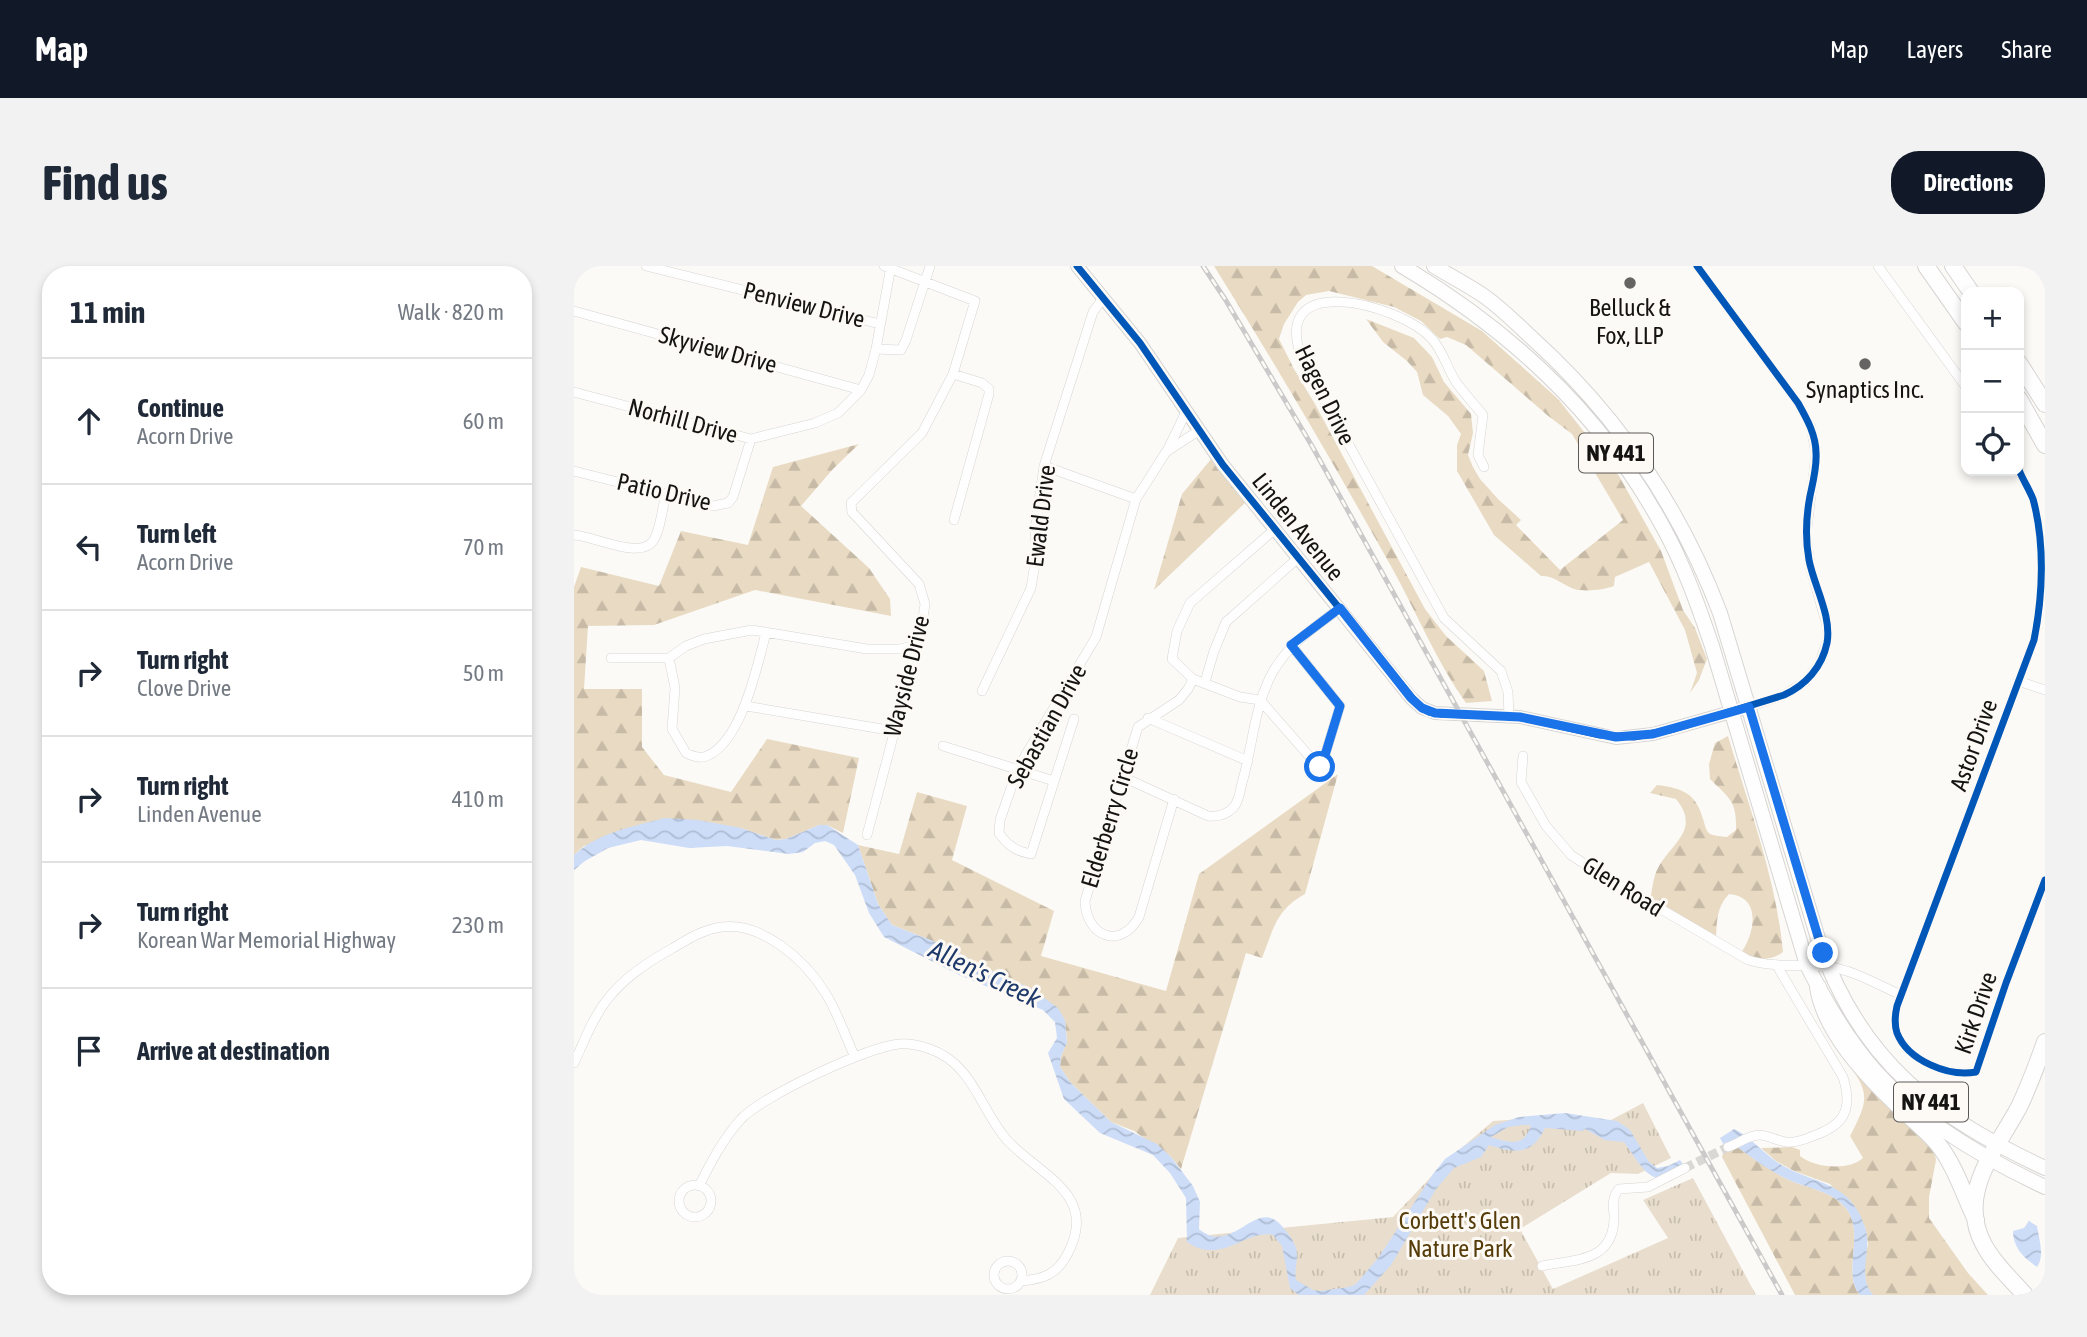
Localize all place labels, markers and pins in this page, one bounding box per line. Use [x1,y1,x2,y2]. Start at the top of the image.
marker: Belluck & Fox, LLP [1622,275,1638,291]
place label: Belluck & Fox, LLP [1589,294,1671,349]
marker: Synaptics Inc. [1857,356,1873,372]
place label: Synaptics Inc. [1806,376,1924,403]

